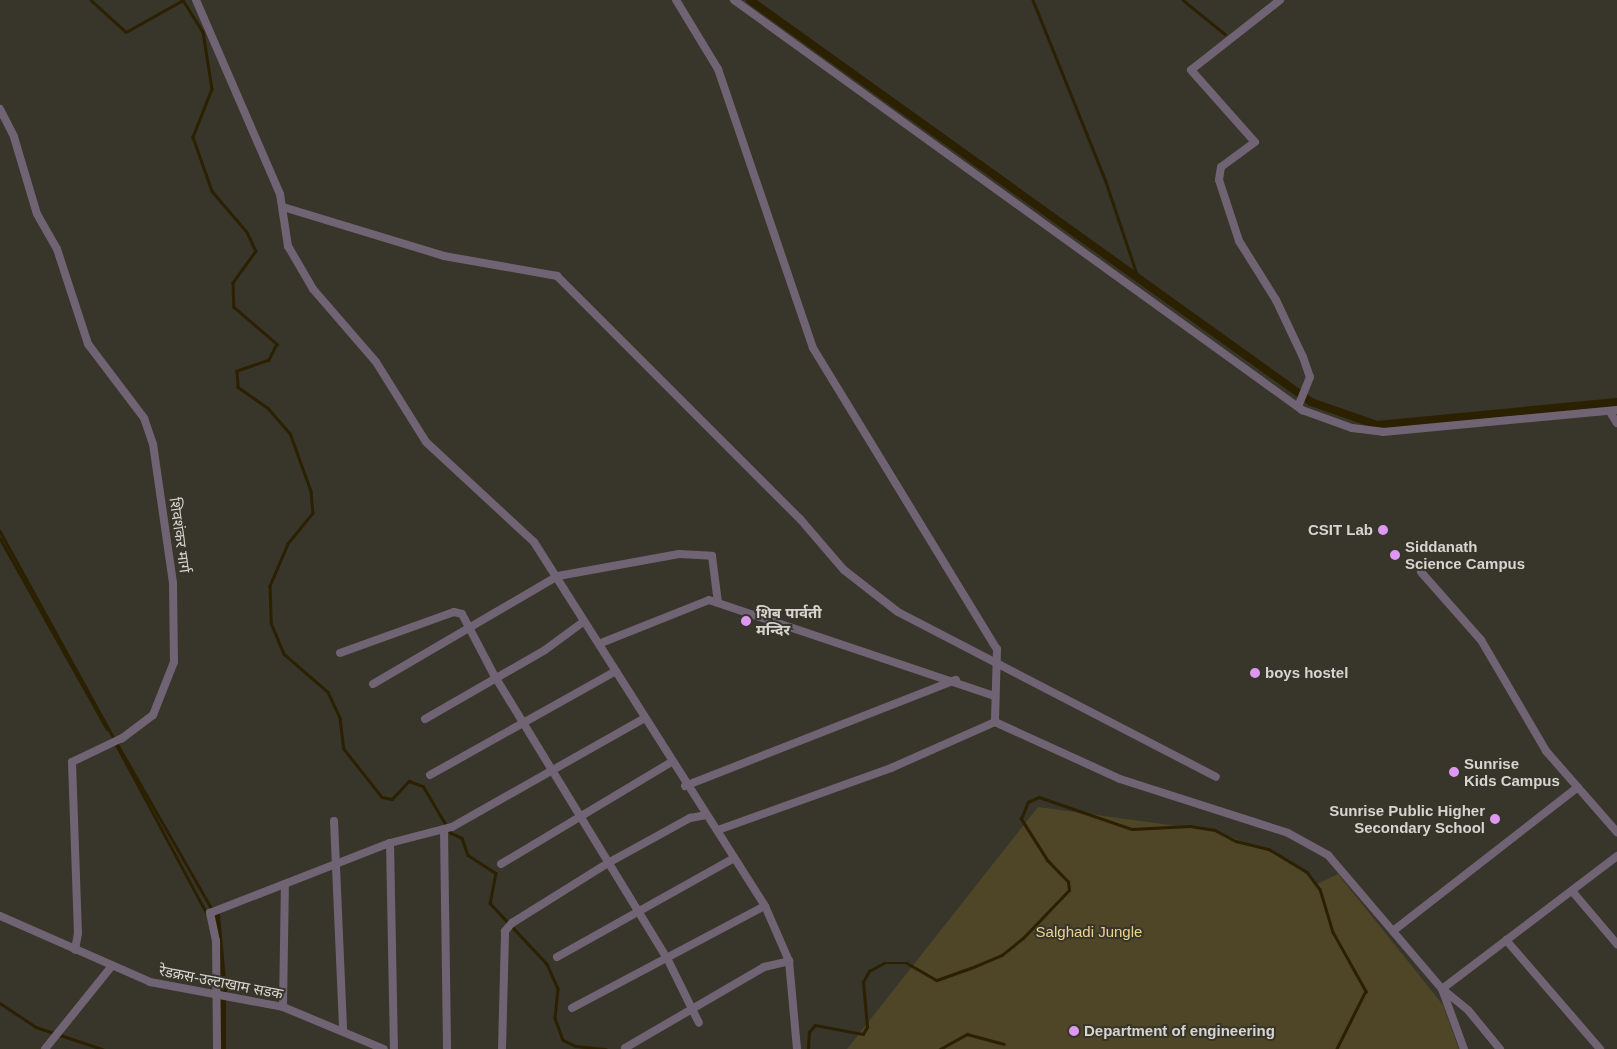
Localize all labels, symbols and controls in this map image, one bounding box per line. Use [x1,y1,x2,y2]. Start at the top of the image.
street label: शिवशंकर मार्ग [166,496,194,574]
place label: CSIT Lab [1308,521,1373,539]
marker: CSIT Lab [1377,524,1389,536]
place label: Siddanath Science Campus [1405,537,1525,572]
marker: Siddanath Science Campus [1389,549,1401,561]
place label: शिब पार्वती मन्दिर [756,603,822,638]
marker: शिब पार्वती मन्दिर [740,615,752,627]
place label: boys hostel [1265,664,1348,682]
marker: boys hostel [1249,667,1261,679]
place label: Sunrise Kids Campus [1464,754,1560,789]
marker: Sunrise Kids Campus [1448,766,1460,778]
place label: Sunrise Public Higher Secondary School [1329,801,1485,836]
marker: Sunrise Public Higher Secondary School [1489,813,1501,825]
park label: Salghadi Jungle [1036,923,1142,941]
street label: रेडक्रस-उल्टाखाम सडक [157,961,285,1003]
place label: Department of engineering [1084,1022,1275,1040]
marker: Department of engineering [1068,1025,1080,1037]

